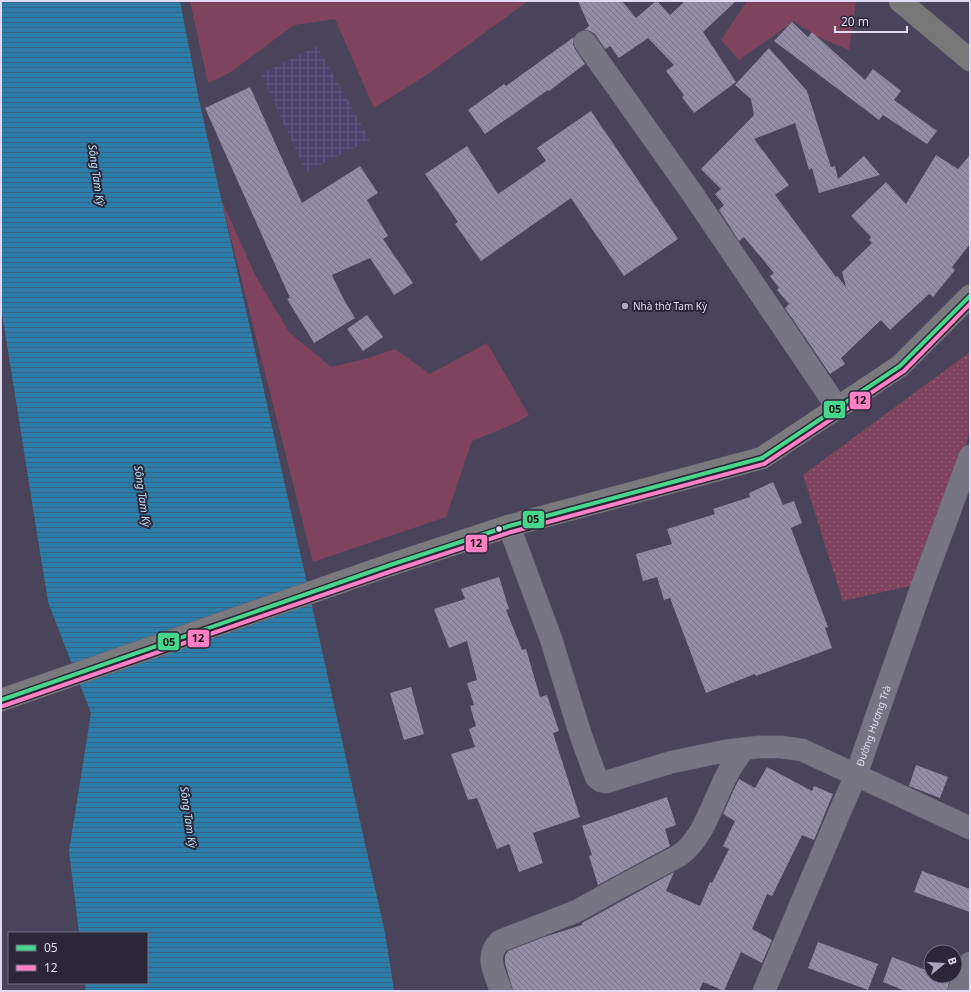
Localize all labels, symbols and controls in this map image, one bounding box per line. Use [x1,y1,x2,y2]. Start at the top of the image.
scale bar [835,8,907,34]
text: 20 m [841,13,869,30]
water label: Sông Tam Kỳ [85,143,109,208]
place label: Nhà thờ Tam Kỳ [633,299,708,313]
marker: Nhà thờ Tam Kỳ [620,301,630,311]
line badge: 12 [849,391,871,410]
text: 12 [854,392,866,407]
line badge: 05 [823,400,846,419]
text: 05 [829,401,841,416]
water label: Sông Tam Kỳ [131,464,155,529]
line badge: 05 [522,510,545,529]
text: 05 [527,511,539,526]
unlabelled marker [494,524,504,534]
line badge: 12 [465,534,488,553]
text: 12 [470,535,482,550]
line badge: 12 [187,629,210,648]
text: 12 [192,630,204,645]
line badge: 05 [157,632,180,651]
text: 05 [163,634,175,649]
street label: Đường Hương Trà [853,683,894,768]
water label: Sông Tam Kỳ [177,785,201,850]
legend [8,932,148,984]
text: 05 [44,939,58,956]
north arrow [923,944,963,984]
text: B [945,955,961,967]
text: 12 [44,959,58,976]

